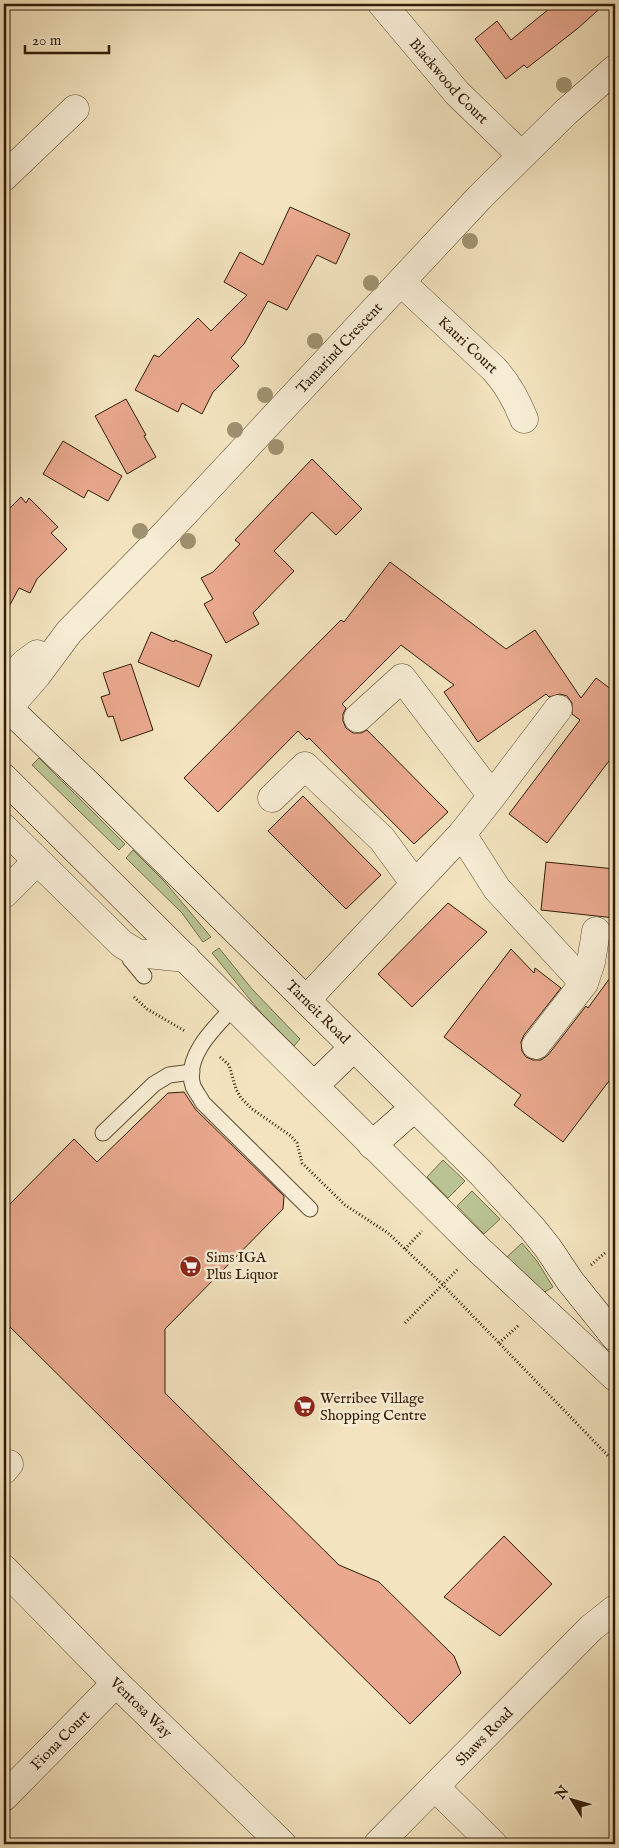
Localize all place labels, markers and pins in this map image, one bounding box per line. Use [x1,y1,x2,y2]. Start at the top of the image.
place label: Sims IGA Plus Liquor [206,1248,279,1284]
supermarket icon: Sims IGA Plus Liquor [178,1254,202,1278]
place label: Werribee Village Shopping Centre [320,1389,427,1425]
supermarket icon: Werribee Village Shopping Centre [292,1395,316,1419]

